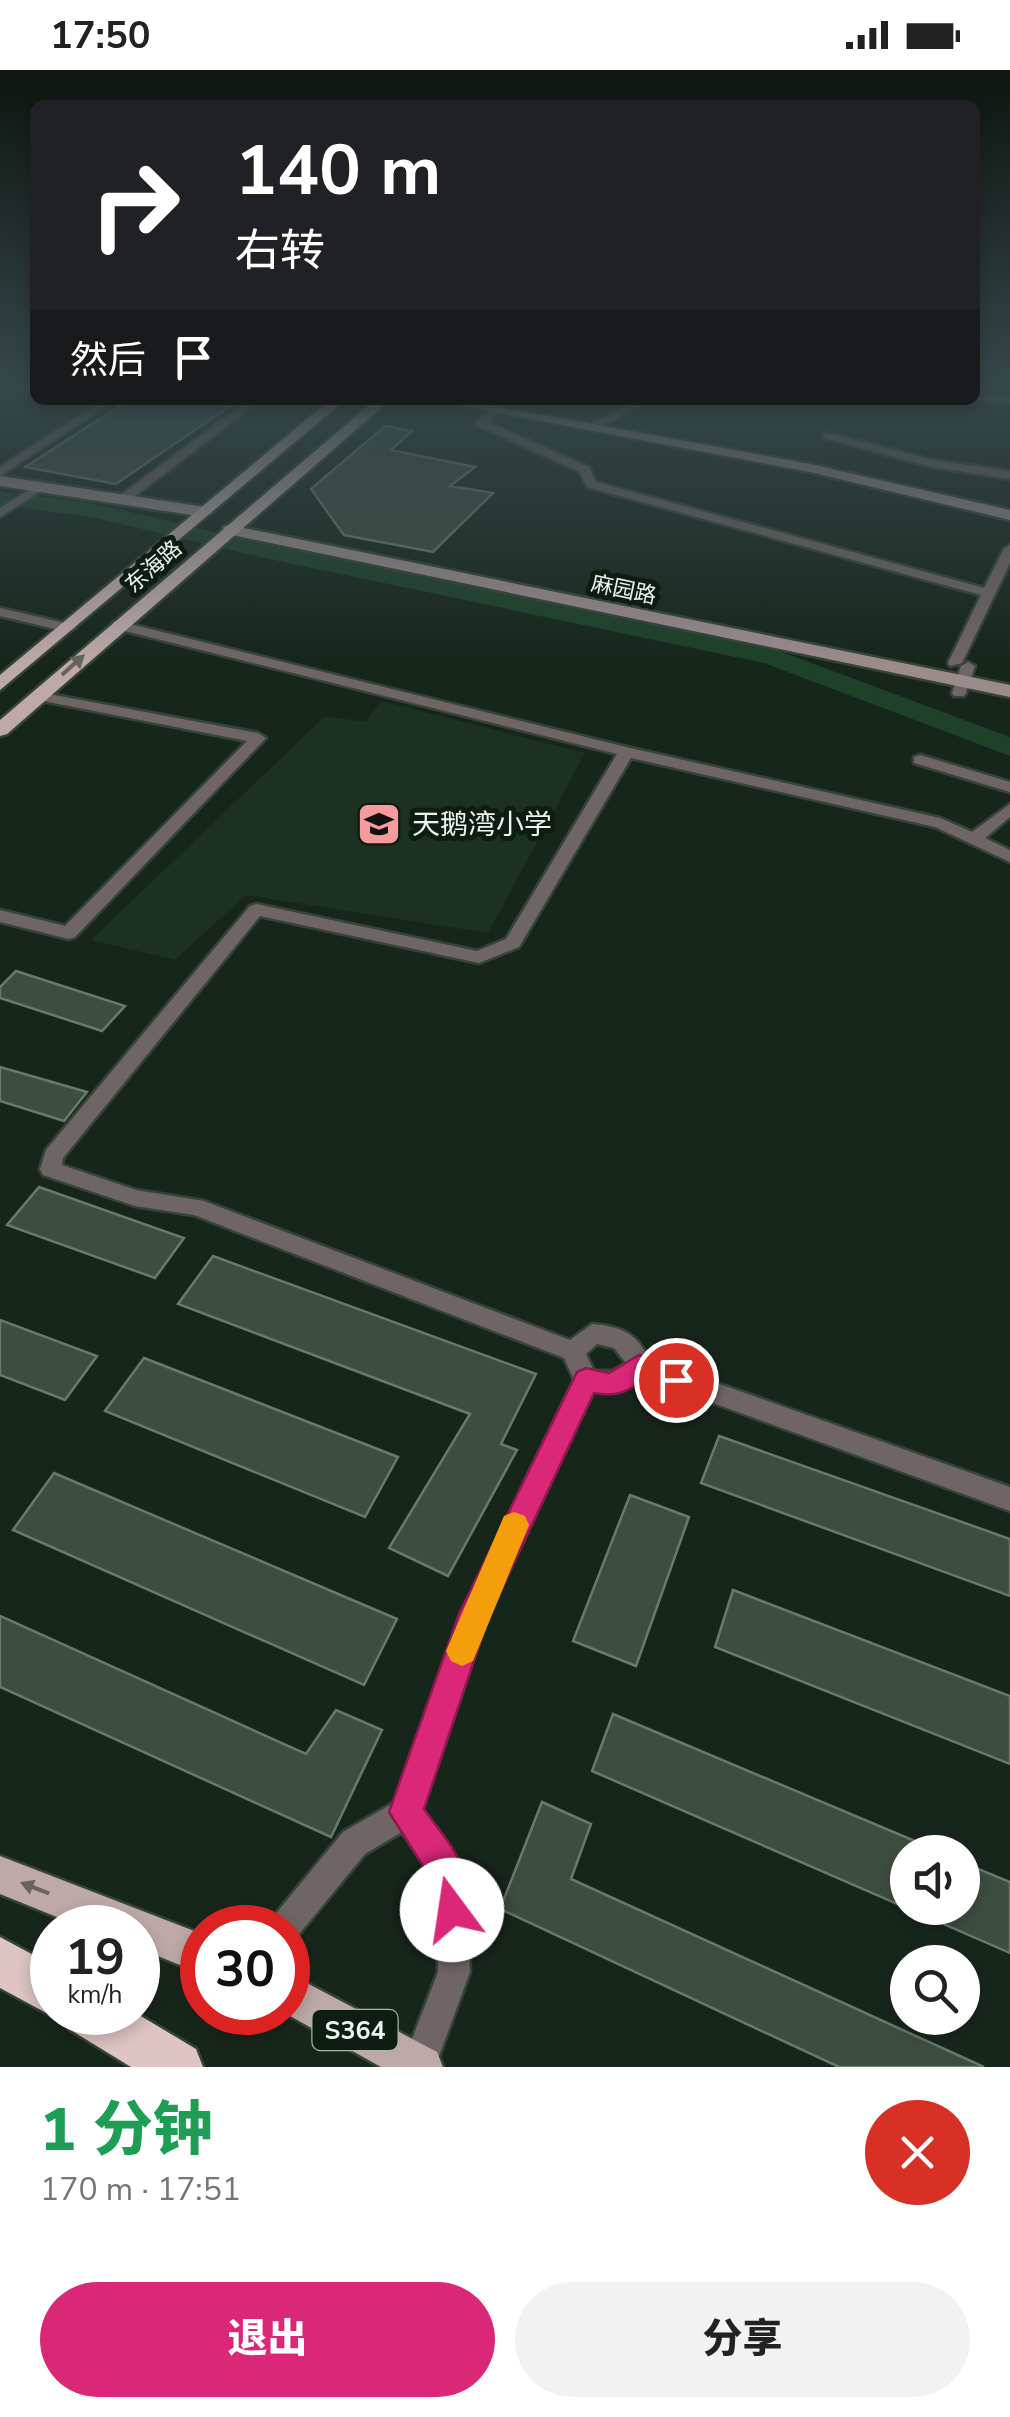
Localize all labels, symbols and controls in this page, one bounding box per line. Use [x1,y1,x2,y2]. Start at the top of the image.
text: 17:50 [50,10,151,61]
text: 140 m [235,123,441,219]
icon: right [70,140,200,270]
text: 右转 [235,221,325,282]
icon: arrive [166,330,221,385]
text: 然后 [70,335,146,386]
street label: 东海路 [119,534,188,600]
street label: 麻园路 [588,568,659,612]
one-way arrow [60,655,85,677]
school or university icon: 天鹅湾小学 [356,801,402,847]
place label: 天鹅湾小学 [412,806,552,844]
pin [634,1338,719,1423]
icon: arrive [649,1353,704,1408]
map controls [890,1835,980,2035]
button: sound [890,1835,980,1925]
position arrow [400,1858,504,1962]
one-way arrow [20,1880,50,1896]
speed limit sign: 30 [180,1905,310,2035]
text: 19 [65,1923,125,1992]
button: search [890,1945,980,2035]
text: km/h [67,1978,123,2012]
road number: S364 [312,2010,398,2050]
text: 1 分钟 [40,2089,213,2171]
button: close [865,2100,970,2205]
text: 170 m · 17:51 [40,2168,241,2211]
button: 退出 [40,2282,495,2397]
button: 分享 [515,2282,970,2397]

